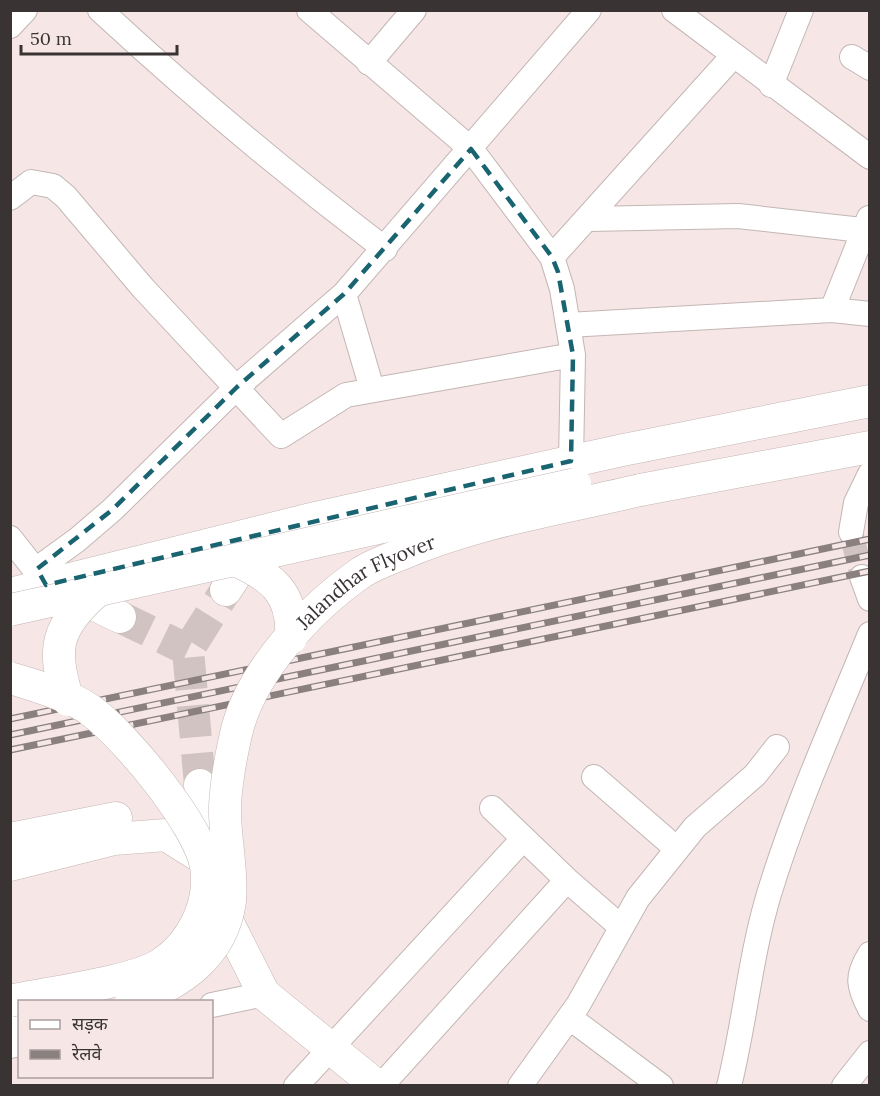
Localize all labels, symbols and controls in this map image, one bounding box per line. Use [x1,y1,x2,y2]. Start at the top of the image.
scale bar [21,18,177,56]
text: 50 m [30,27,72,50]
street label: Jalandhar Flyover [290,529,439,635]
legend [18,1000,213,1078]
text: सड़क [72,1012,109,1035]
text: रेलवे [71,1042,103,1065]

